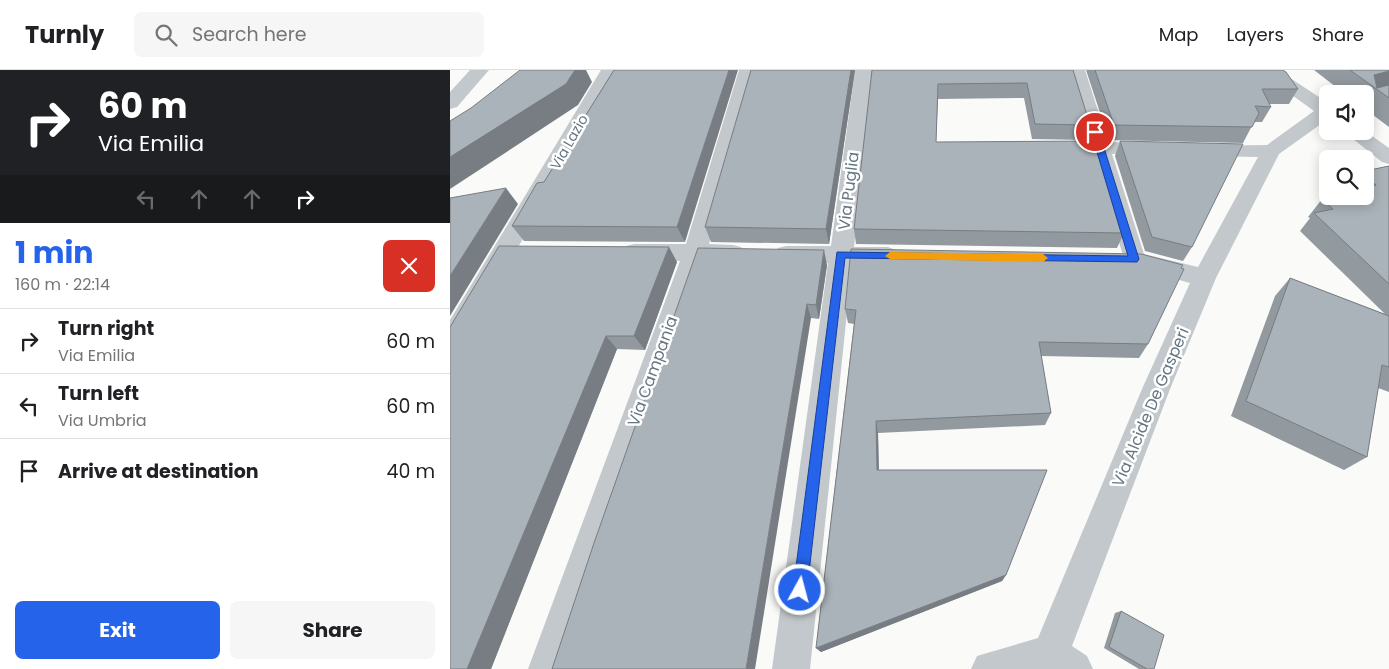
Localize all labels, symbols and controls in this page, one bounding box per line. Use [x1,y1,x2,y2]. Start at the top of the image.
search box [134,12,484,57]
text: Turnly [25,18,104,51]
icon: search [152,21,180,49]
text: Search here [192,21,307,48]
text: Map [1159,22,1199,47]
text: Layers [1227,22,1284,47]
text: Share [1312,22,1364,47]
text: 60 m [98,81,188,130]
map controls [1319,85,1374,205]
button: sound [1319,85,1374,140]
icon: right [15,90,80,155]
street label: Via Lazio [545,111,593,173]
pin [1074,111,1116,153]
icon: arrive [1081,118,1109,146]
text: Via Emilia [98,128,204,159]
button: search [1319,150,1374,205]
street label: Via Puglia [832,151,865,232]
icon: left [132,185,160,213]
icon: ahead [185,185,213,213]
icon: ahead [238,185,266,213]
icon: right [291,185,319,213]
text: 1 min [15,231,93,274]
button: close [383,240,435,292]
text: 160 m · 22:14 [15,273,110,296]
street label: Via Campania [622,313,683,430]
text: Turn right [58,315,154,342]
street label: Via Alcide De Gasperi [1106,324,1194,490]
icon: right [15,327,43,355]
text: 60 m [386,328,435,355]
text: Via Emilia [58,344,135,367]
text: Turn left [58,380,139,407]
icon: left [15,392,43,420]
text: 60 m [386,393,435,420]
text: Via Umbria [58,409,147,432]
icon: arrive [15,457,43,485]
text: Arrive at destination [58,458,259,485]
text: 40 m [386,458,435,485]
position arrow [773,563,825,615]
button: Exit [15,601,220,659]
button: Share [230,601,435,659]

